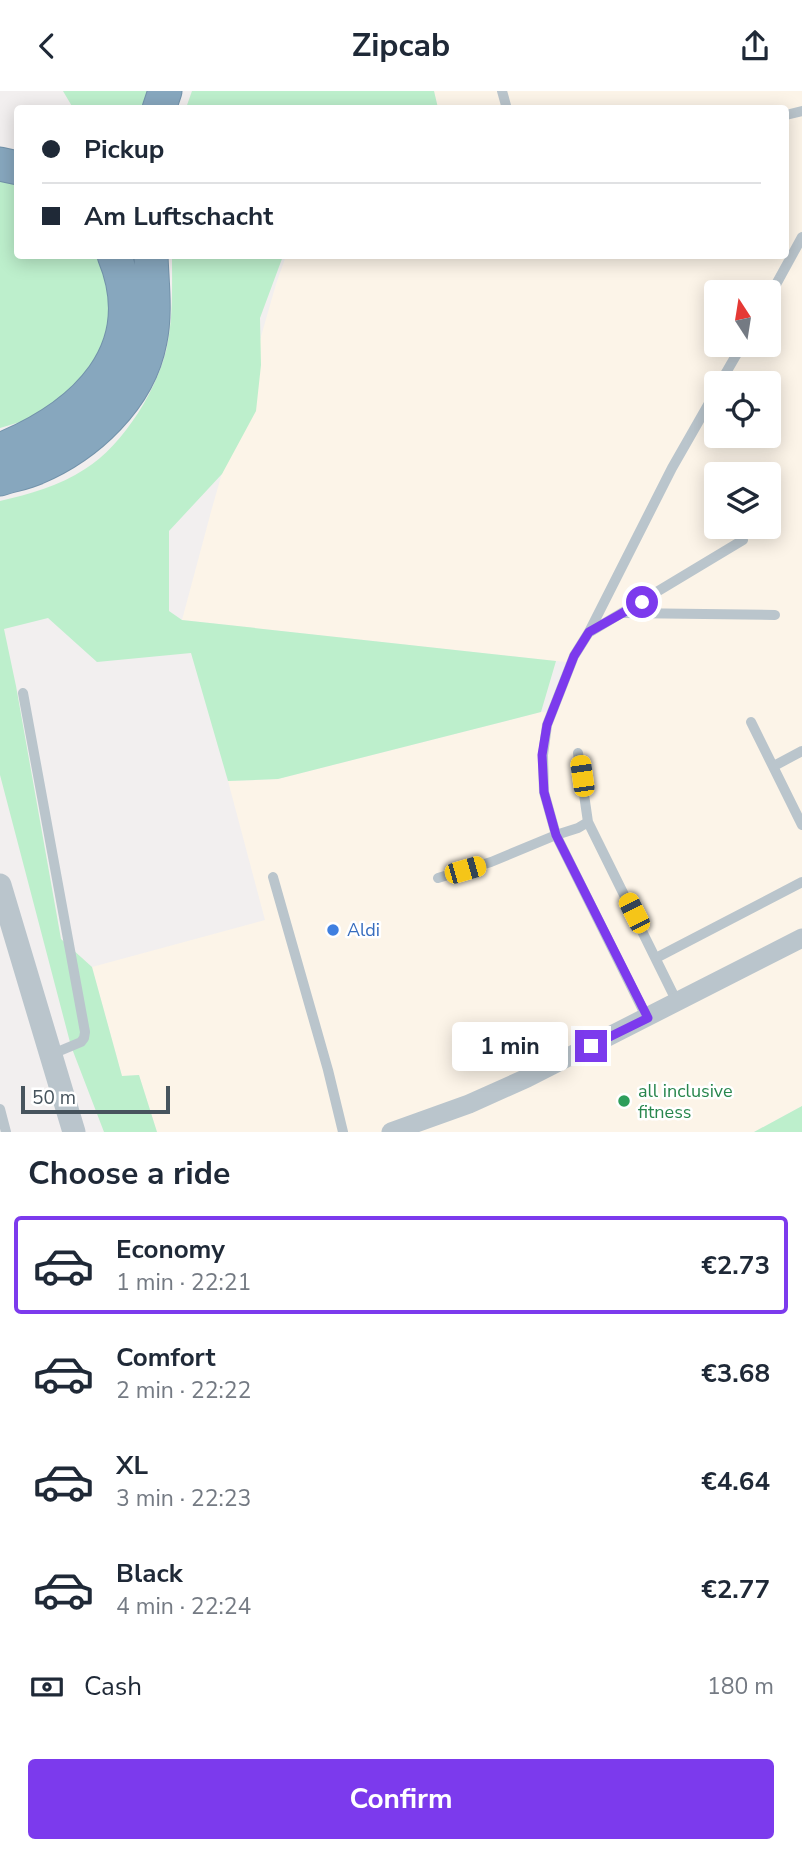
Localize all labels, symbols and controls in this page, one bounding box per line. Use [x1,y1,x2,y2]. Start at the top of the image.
text: Zipcab [352,24,450,67]
icon: back [28,27,66,65]
icon: share [736,27,774,65]
text: Pickup [84,132,164,167]
text: Am Luftschacht [84,199,273,234]
north arrow [704,280,780,357]
map controls [704,280,781,539]
button: locate [704,371,781,448]
button: layers [704,462,781,539]
route start [626,586,658,618]
car [569,754,596,798]
car [442,854,489,886]
car [616,890,653,936]
place label: Aldi [347,918,380,942]
marker: Aldi [325,922,341,938]
callout: 1 min [451,1021,566,1070]
route end [575,1030,607,1062]
text: 1 min [480,1031,540,1062]
place label: all inclusive fitness [638,1079,733,1124]
scale bar [21,1083,170,1115]
text: 50 m [32,1085,76,1111]
marker: all inclusive fitness [616,1093,632,1109]
text: Choose a ride [28,1152,230,1195]
text: Economy [116,1232,225,1267]
icon: car [32,1234,95,1297]
text: €2.73 [701,1248,770,1283]
text: 1 min · 22:21 [116,1267,251,1298]
text: Comfort [116,1340,216,1375]
icon: car [32,1342,95,1405]
text: €3.68 [701,1356,770,1391]
text: 2 min · 22:22 [116,1375,251,1406]
text: XL [116,1448,148,1483]
icon: car [32,1450,95,1513]
text: €4.64 [701,1464,770,1499]
text: 3 min · 22:23 [116,1483,251,1514]
text: Black [116,1556,183,1591]
icon: car [32,1558,95,1621]
text: €2.77 [701,1572,770,1607]
text: 4 min · 22:24 [116,1591,251,1622]
icon: cash [28,1668,66,1706]
text: Cash [84,1669,142,1704]
text: 180 m [707,1671,774,1702]
button: Confirm [28,1759,774,1839]

